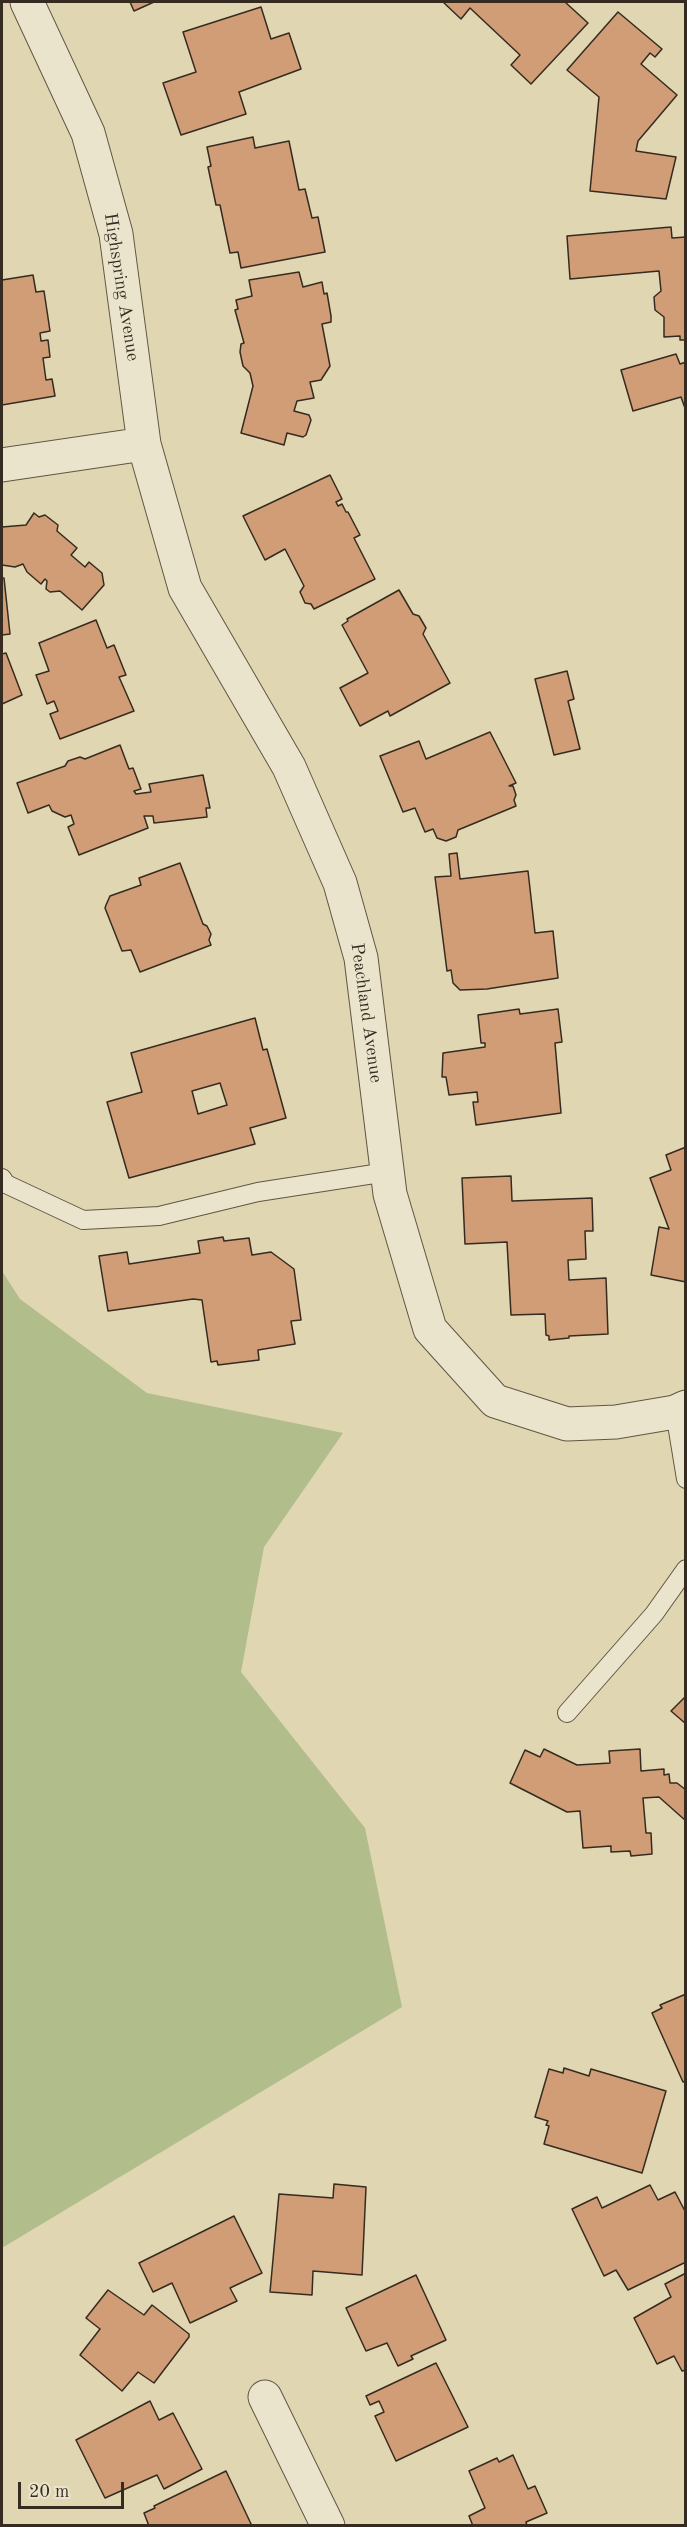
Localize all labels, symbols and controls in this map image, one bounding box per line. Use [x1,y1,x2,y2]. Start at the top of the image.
street label: Highspring Avenue [99,211,143,363]
street label: Peachland Avenue [345,942,387,1084]
scale bar [21,2470,128,2508]
text: 20 m [29,2483,69,2501]

